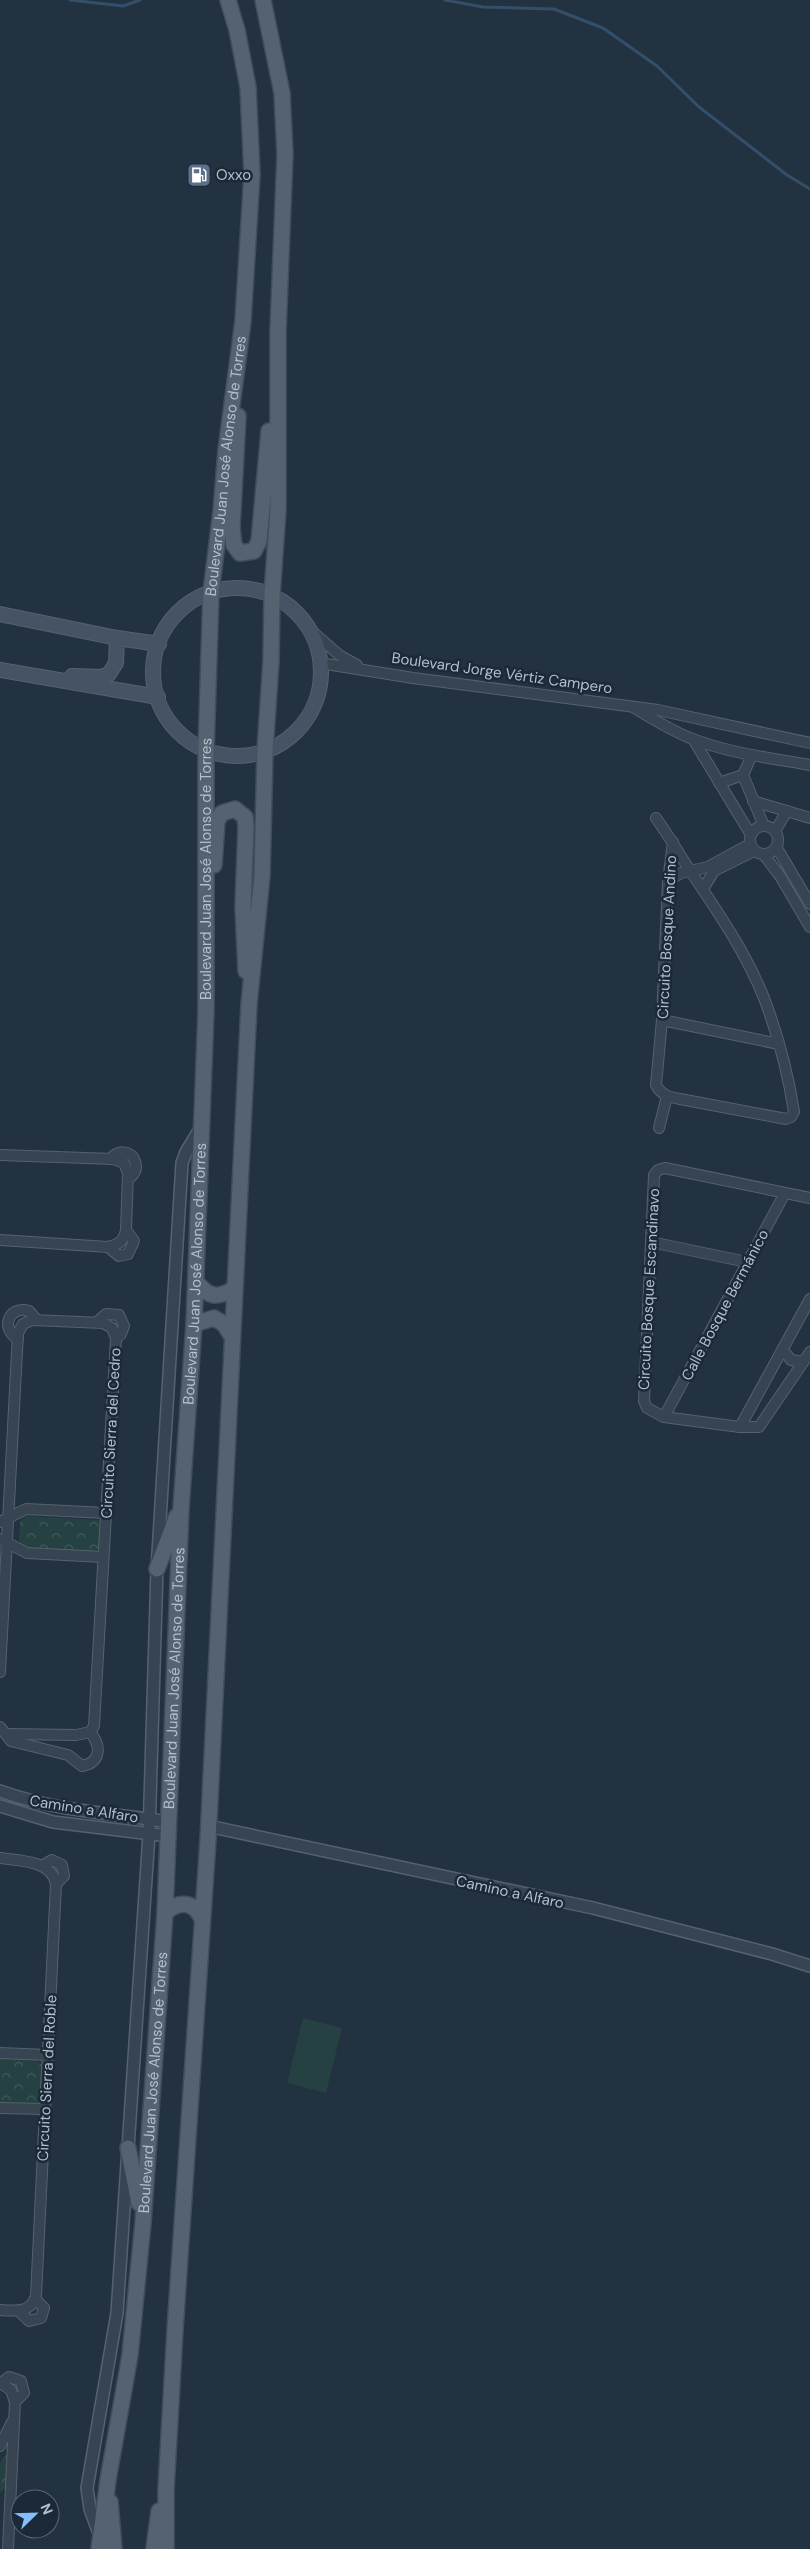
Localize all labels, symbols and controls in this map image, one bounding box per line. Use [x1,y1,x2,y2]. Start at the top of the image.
fuel station icon: Oxxo [186,162,212,188]
place label: Oxxo [216,165,251,185]
street label: Boulevard Juan José Alonso de Torres [201,334,251,597]
street label: Boulevard Jorge Vértiz Campero [390,648,614,698]
street label: Boulevard Juan José Alonso de Torres [196,738,216,1000]
street label: Circuito Bosque Andino [653,854,681,1019]
street label: Boulevard Juan José Alonso de Torres [178,1142,211,1405]
street label: Circuito Bosque Escandinavo [634,1187,664,1390]
street label: Calle Bosque Bermánico [677,1226,773,1384]
street label: Circuito Sierra del Cedro [97,1347,125,1519]
street label: Boulevard Juan José Alonso de Torres [159,1547,189,1809]
street label: Camino a Alfaro [28,1791,140,1827]
street label: Camino a Alfaro [454,1871,566,1913]
street label: Boulevard Juan José Alonso de Torres [134,1951,172,2214]
street label: Circuito Sierra del Roble [33,1994,61,2162]
north arrow [10,2489,60,2539]
text: N [37,2501,57,2517]

